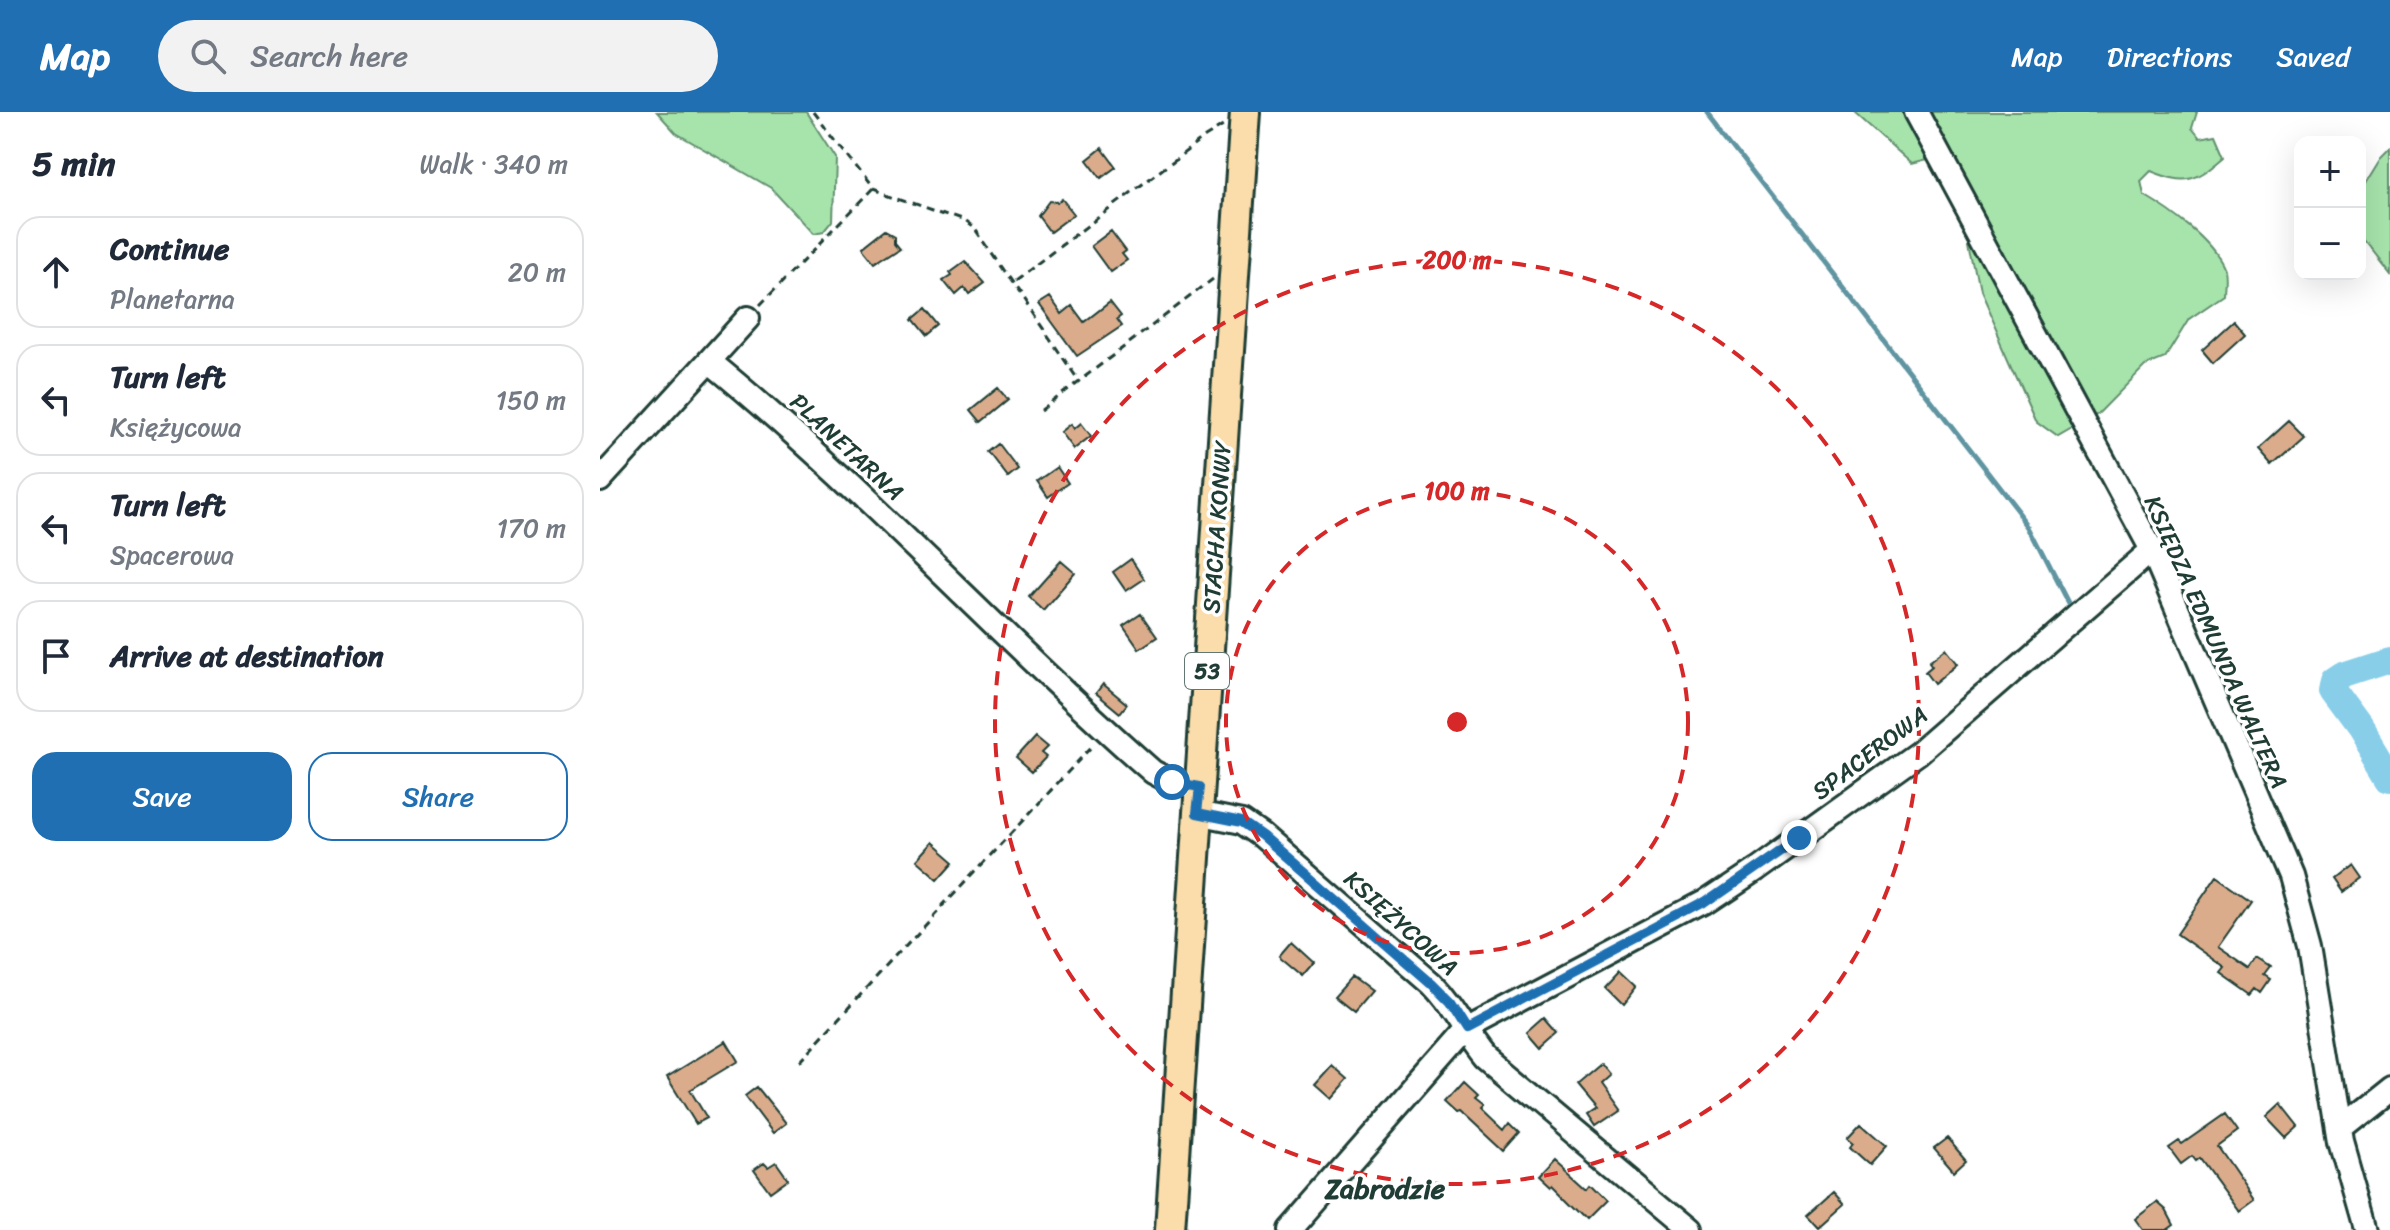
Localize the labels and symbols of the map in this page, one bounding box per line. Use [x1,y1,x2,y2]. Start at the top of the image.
text: 200 m [1422,239,1492,281]
street label: PLANETARNA [780,382,914,512]
street label: STACHA KONWY [1190,439,1244,615]
text: 100 m [1424,470,1490,512]
street label: KSIĘDZA EDMUNDA WALTERA [2132,488,2300,796]
road number: 53 [1185,653,1229,689]
street label: SPACEROWA [1803,695,1937,811]
centre of rings [1443,708,1471,736]
route start [1154,764,1190,800]
route end [1781,820,1817,856]
street label: KSIĘŻYCOWA [1334,860,1468,986]
district label: Zabrodzie [1324,1164,1446,1213]

